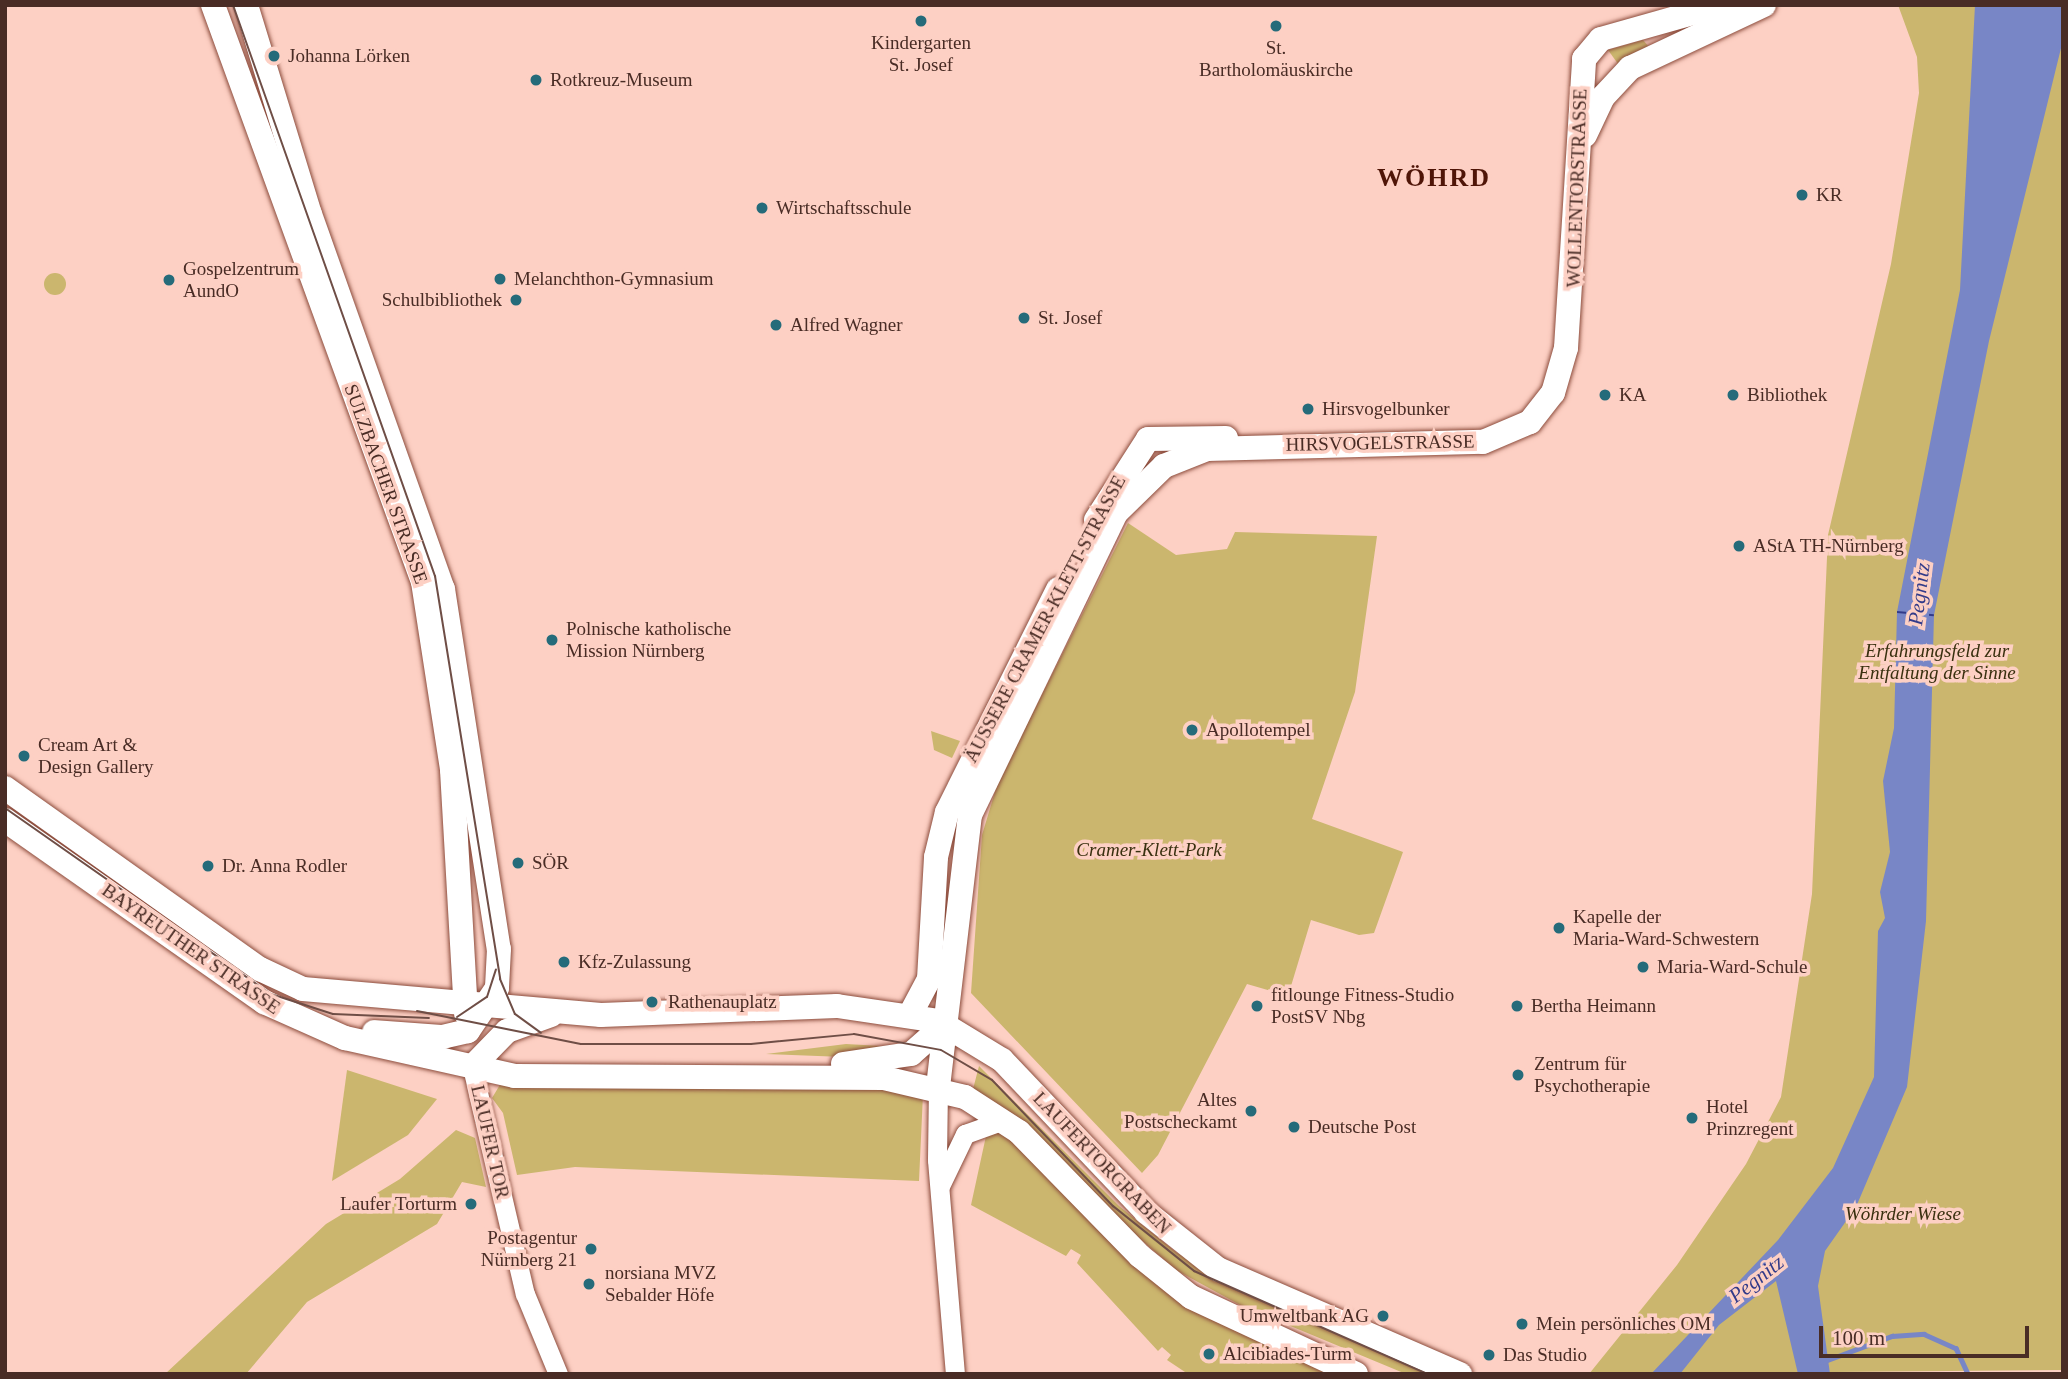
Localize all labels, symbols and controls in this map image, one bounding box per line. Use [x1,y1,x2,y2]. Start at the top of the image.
marker: Kindergarten St. Josef [913,13,929,29]
marker: St. Bartholomäuskirche [1268,18,1284,34]
place label: Kindergarten St. Josef [871,32,971,76]
place label: St. Bartholomäuskirche [1199,37,1353,81]
place label: Johanna Lörken [288,45,410,67]
marker: Johanna Lörken [266,48,282,64]
place label: Rotkreuz-Museum [550,69,692,91]
marker: Rotkreuz-Museum [528,72,544,88]
street label: WOLLENTORSTRASSE [1562,88,1592,288]
district label: WÖHRD [1378,162,1490,194]
place label: KR [1816,184,1842,206]
marker: KR [1794,187,1810,203]
place label: Wirtschaftsschule [776,197,911,219]
marker: Wirtschaftsschule [754,200,770,216]
place label: Gospelzentrum AundO [183,258,299,302]
place label: Melanchthon-Gymnasium [514,268,713,290]
marker: Melanchthon-Gymnasium [492,271,508,287]
marker: Gospelzentrum AundO [161,272,177,288]
place label: Schulbibliothek [382,289,502,311]
marker: Schulbibliothek [508,292,524,308]
place label: St. Josef [1038,307,1102,329]
marker: St. Josef [1016,310,1032,326]
place label: Alfred Wagner [790,314,903,336]
marker: Alfred Wagner [768,317,784,333]
street label: SULZBACHER STRASSE [339,381,433,587]
place label: KA [1619,384,1646,406]
place label: Bibliothek [1747,384,1827,406]
marker: KA [1597,387,1613,403]
marker: Bibliothek [1725,387,1741,403]
place label: Hirsvogelbunker [1322,398,1450,420]
marker: Hirsvogelbunker [1300,401,1316,417]
street label: HIRSVOGELSTRASSE [1285,430,1475,456]
street label: ÄUSSERE CRAMER-KLETT-STRASSE [959,472,1131,766]
place label: AStA TH-Nürnberg [1753,535,1905,557]
marker: AStA TH-Nürnberg [1731,538,1747,554]
water label: Pegnitz [1903,561,1935,627]
place label: Polnische katholische Mission Nürnberg [566,618,731,662]
marker: Polnische katholische Mission Nürnberg [544,632,560,648]
park label: Erfahrungsfeld zur Entfaltung der Sinne [1858,640,2016,684]
place label: Apollotempel [1206,719,1310,741]
marker: Apollotempel [1184,722,1200,738]
place label: Cream Art & Design Gallery [38,734,154,778]
marker: Cream Art & Design Gallery [16,748,32,764]
park label: Cramer-Klett-Park [1076,839,1222,861]
place label: SÖR [532,852,569,874]
place label: Dr. Anna Rodler [222,855,348,877]
marker: SÖR [510,855,526,871]
marker: Dr. Anna Rodler [200,858,216,874]
street label: BAYREUTHER STRASSE [98,879,284,1019]
place label: Kapelle der Maria-Ward-Schwestern [1573,906,1759,950]
marker: Kapelle der Maria-Ward-Schwestern [1551,920,1567,936]
place label: Kfz-Zulassung [578,951,691,973]
marker: Kfz-Zulassung [556,954,572,970]
place label: Maria-Ward-Schule [1657,956,1807,978]
marker: Maria-Ward-Schule [1635,959,1651,975]
place label: fitlounge Fitness-Studio PostSV Nbg [1271,984,1454,1028]
place label: Rathenauplatz [668,991,777,1013]
marker: Rathenauplatz [642,992,662,1012]
place label: Bertha Heimann [1531,995,1656,1017]
marker: fitlounge Fitness-Studio PostSV Nbg [1249,998,1265,1014]
marker: Bertha Heimann [1509,998,1525,1014]
place label: Zentrum für Psychotherapie [1534,1053,1650,1097]
marker: Zentrum für Psychotherapie [1508,1065,1528,1085]
street label: LAUFER TOR [466,1083,514,1201]
street label: LAUFERTORGRABEN [1028,1087,1176,1239]
place label: Altes Postscheckamt [1124,1089,1237,1133]
place label: Hotel Prinzregent [1706,1096,1794,1140]
marker: Altes Postscheckamt [1243,1103,1259,1119]
marker: Hotel Prinzregent [1684,1110,1700,1126]
place label: Deutsche Post [1308,1116,1416,1138]
marker: Deutsche Post [1286,1119,1302,1135]
place label: Laufer Torturm [340,1193,457,1215]
marker: Laufer Torturm [463,1196,479,1212]
park label: Wöhrder Wiese [1845,1203,1961,1225]
place label: Postagentur Nürnberg 21 [481,1227,577,1271]
marker: Postagentur Nürnberg 21 [583,1241,599,1257]
water label: Pegnitz [1723,1250,1789,1308]
place label: norsiana MVZ Sebalder Höfe [605,1262,716,1306]
marker: norsiana MVZ Sebalder Höfe [579,1274,599,1294]
place label: Umweltbank AG [1239,1305,1369,1327]
marker: Umweltbank AG [1375,1308,1391,1324]
scale bar [1823,1312,2033,1356]
place label: Mein persönliches OM [1536,1313,1711,1335]
marker: Mein persönliches OM [1514,1316,1530,1332]
text: 100 m [1832,1326,1885,1350]
place label: Alcibiades-Turm [1223,1343,1352,1365]
place label: Das Studio [1503,1344,1587,1366]
marker: Alcibiades-Turm [1201,1346,1217,1362]
marker: Das Studio [1481,1347,1497,1363]

